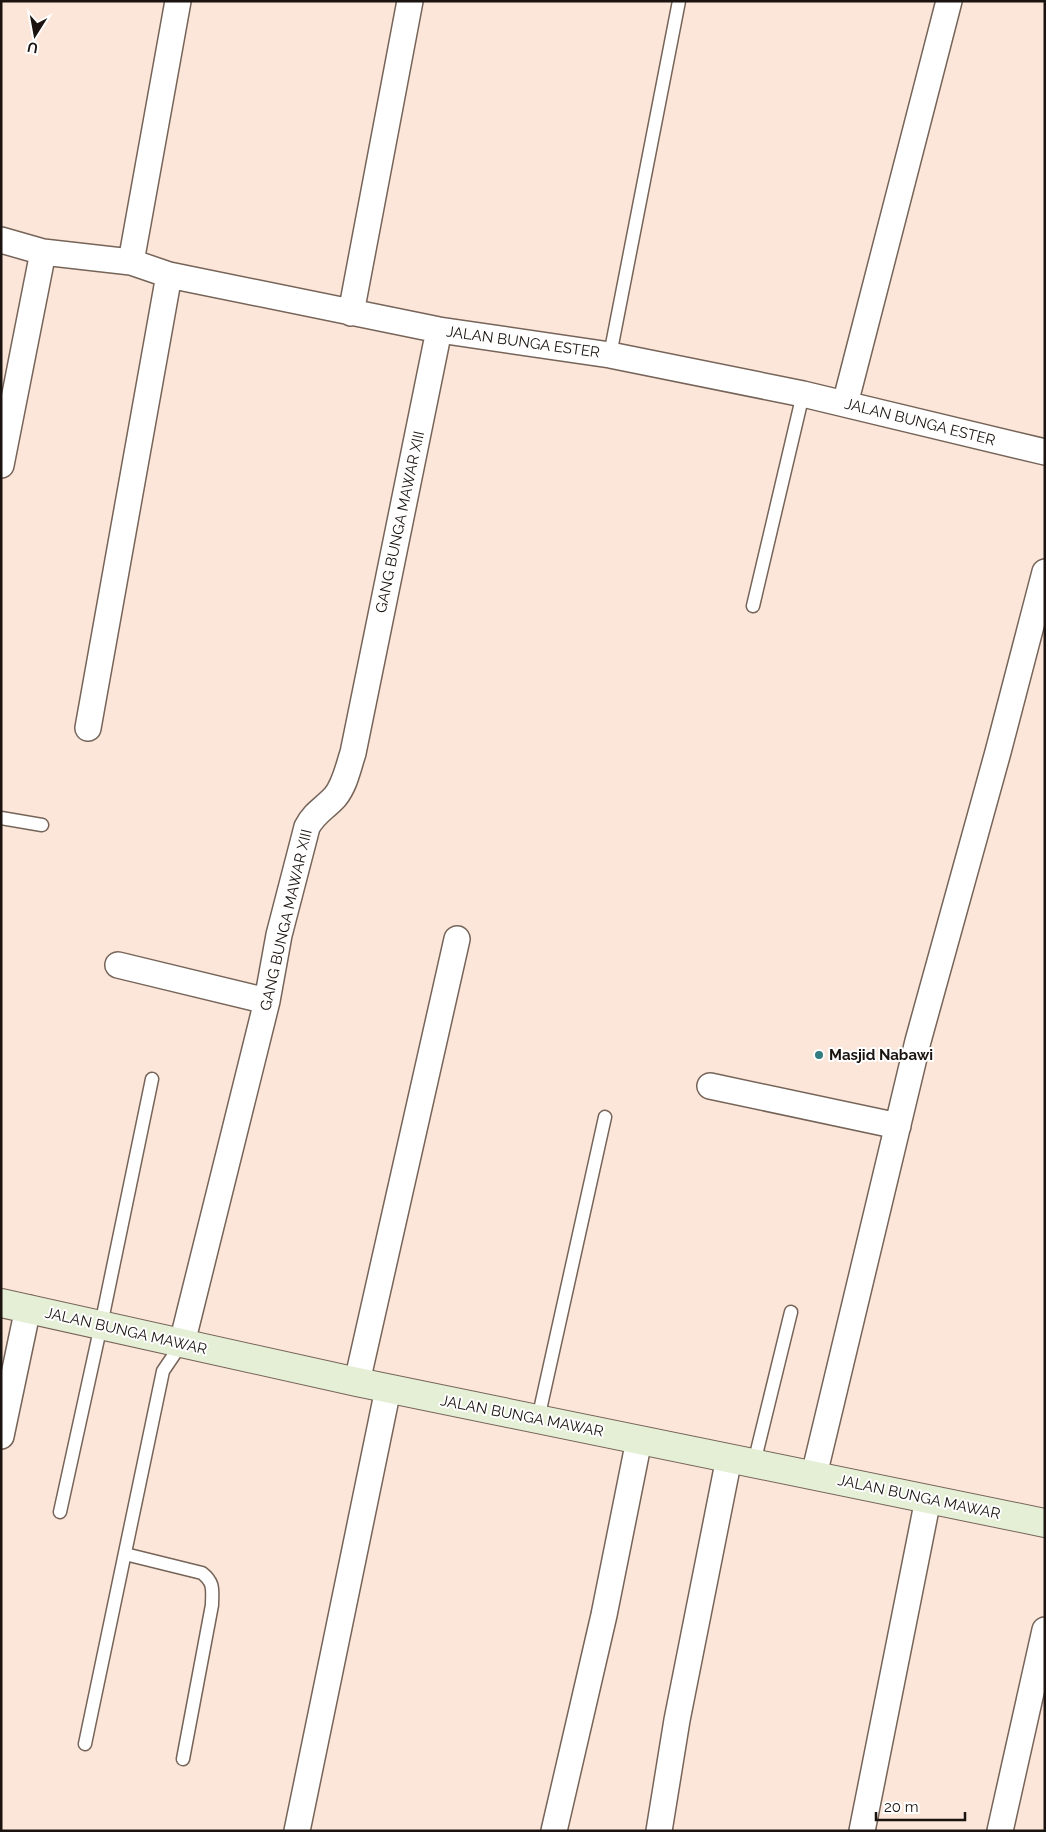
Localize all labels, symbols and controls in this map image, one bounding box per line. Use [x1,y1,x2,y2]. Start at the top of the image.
north arrow [10,10,60,60]
text: U [26,39,39,57]
street label: JALAN BUNGA ESTER [445,322,601,362]
street label: JALAN BUNGA ESTER [843,395,997,450]
street label: GANG BUNGA MAWAR XIII [372,429,428,615]
street label: GANG BUNGA MAWAR XIII [256,828,316,1012]
place label: Masjid Nabawi [829,1046,933,1064]
marker: Masjid Nabawi [813,1049,825,1061]
street label: JALAN BUNGA MAWAR [43,1304,209,1358]
street label: JALAN BUNGA MAWAR [439,1391,605,1441]
street label: JALAN BUNGA MAWAR [836,1471,1002,1523]
scale bar [876,1790,965,1822]
text: 20 m [884,1798,919,1816]

